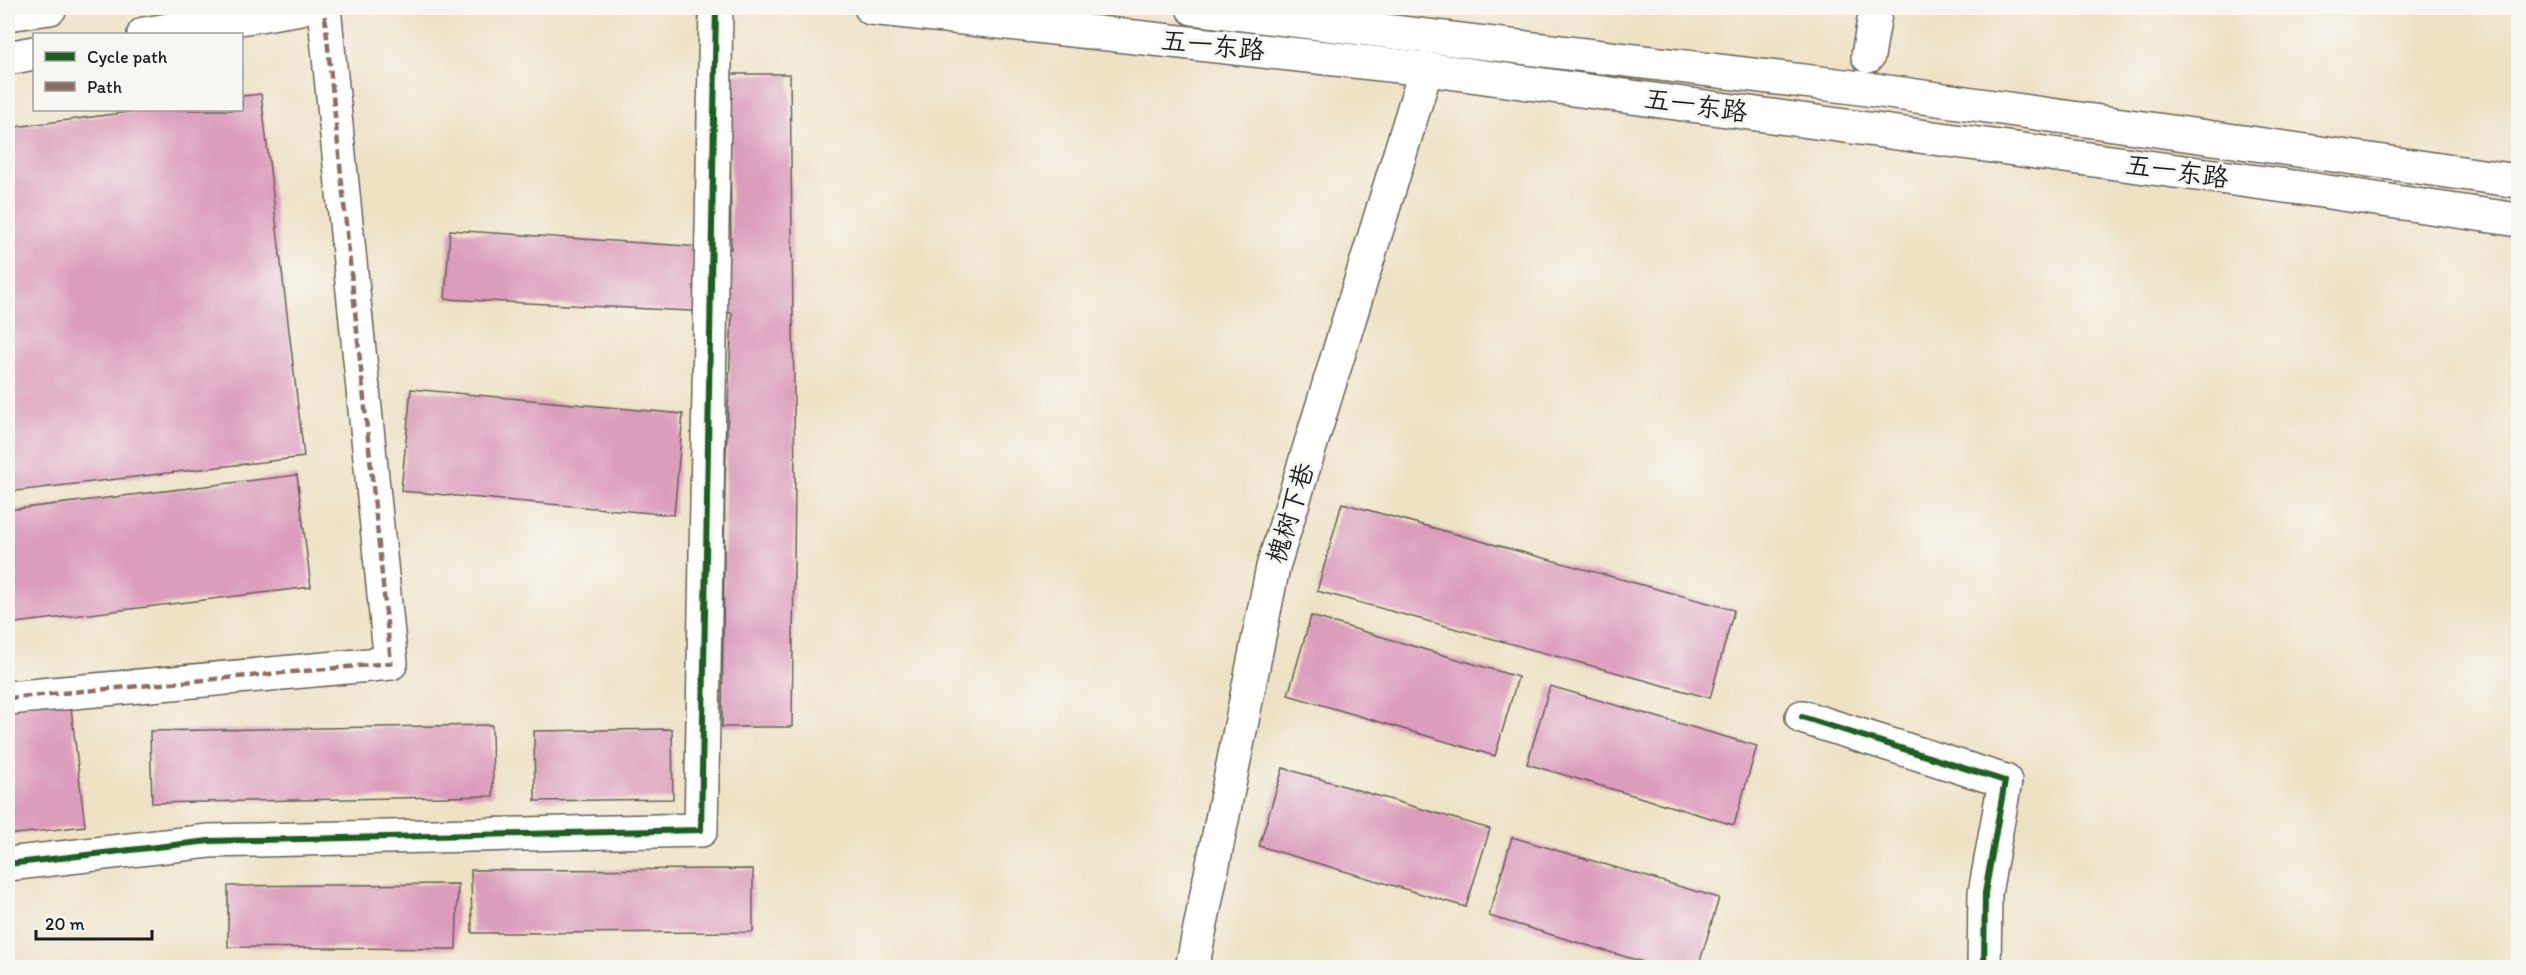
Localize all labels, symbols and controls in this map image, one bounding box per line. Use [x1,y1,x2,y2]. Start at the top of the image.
street label: 五一东路 [1160,24,1266,66]
legend [33,33,243,111]
text: Cycle path [87,46,168,68]
text: Path [87,76,122,98]
street label: 五一东路 [1642,82,1750,128]
street label: 五一东路 [2123,148,2231,194]
street label: 槐树下巷 [1259,459,1321,567]
scale bar [36,903,152,941]
text: 20 m [45,913,85,935]

